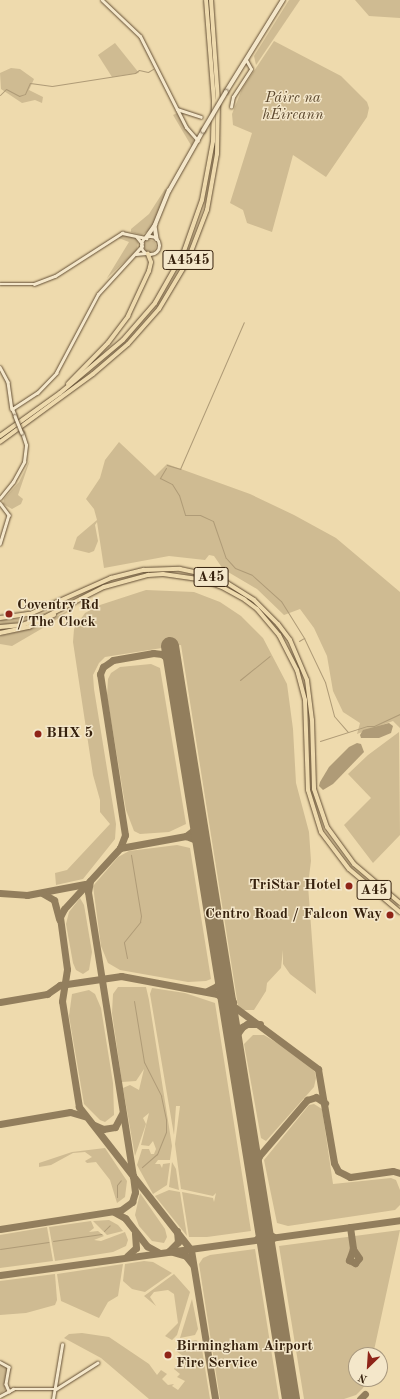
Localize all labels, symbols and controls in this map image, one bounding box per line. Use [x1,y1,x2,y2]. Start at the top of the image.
park label: Páirc na hÉireann [263,89,323,124]
road number: A4545 [162,248,214,272]
road number: A45 [193,565,229,589]
place label: Coventry Rd / The Clock [17,596,99,631]
marker: Coventry Rd / The Clock [4,609,14,619]
place label: BHX 5 [46,725,93,743]
marker: BHX 5 [33,729,43,739]
place label: TriStar Hotel [249,877,341,895]
road number: A45 [356,878,392,902]
marker: TriStar Hotel [344,881,354,891]
place label: Centro Road / Falcon Way [205,906,382,924]
marker: Centro Road / Falcon Way [385,910,395,920]
place label: Birmingham Airport Fire Service [176,1337,313,1372]
north arrow [348,1347,388,1387]
marker: Birmingham Airport Fire Service [163,1350,173,1360]
text: N [357,1371,369,1384]

